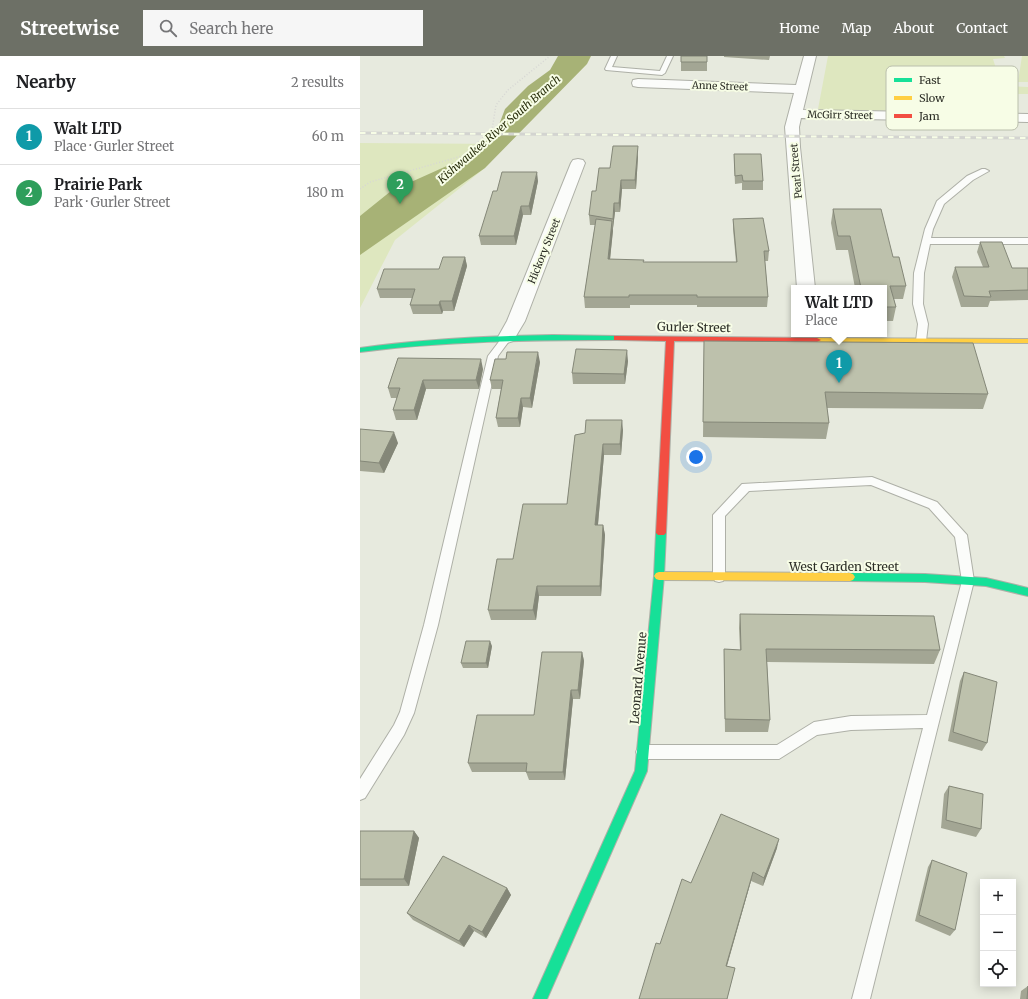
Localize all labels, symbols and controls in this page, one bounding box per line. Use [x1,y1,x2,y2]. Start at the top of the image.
search box [143,10,423,46]
text: Streetwise [20,16,119,40]
icon: search [157,17,179,39]
text: Search here [189,19,273,38]
text: Home [779,19,820,37]
text: Map [842,19,871,37]
text: About [893,19,934,37]
text: Contact [956,19,1008,37]
legend [886,66,1018,130]
text: Nearby [16,71,76,93]
water label: Kishwaukee River South Branch [434,72,564,187]
text: Fast [919,73,942,87]
text: 2 results [291,74,344,91]
street label: Anne Street [691,78,749,93]
text: Slow [919,91,945,105]
street label: McGirr Street [807,108,873,122]
text: Jam [918,109,940,123]
text: Walt LTD [54,119,122,138]
text: 1 [26,128,32,145]
text: 60 m [312,128,344,145]
text: Place · Gurler Street [54,138,174,155]
street label: Pearl Street [787,143,805,199]
pin: 2 [387,171,413,204]
text: Prairie Park [54,175,142,194]
text: 2 [25,184,33,201]
text: 180 m [306,184,344,201]
text: Park · Gurler Street [54,194,170,211]
street label: Hickory Street [525,216,563,286]
popup [791,285,887,337]
text: Walt LTD [805,293,873,312]
text: Place [805,312,838,329]
street label: Gurler Street [657,319,731,335]
pin: 1 [826,350,852,383]
your location [686,447,706,467]
street label: West Garden Street [788,559,899,574]
street label: Leonard Avenue [626,631,650,725]
map controls [980,879,1016,987]
button: + [980,879,1016,915]
button: − [980,915,1016,951]
button: locate [980,951,1016,987]

